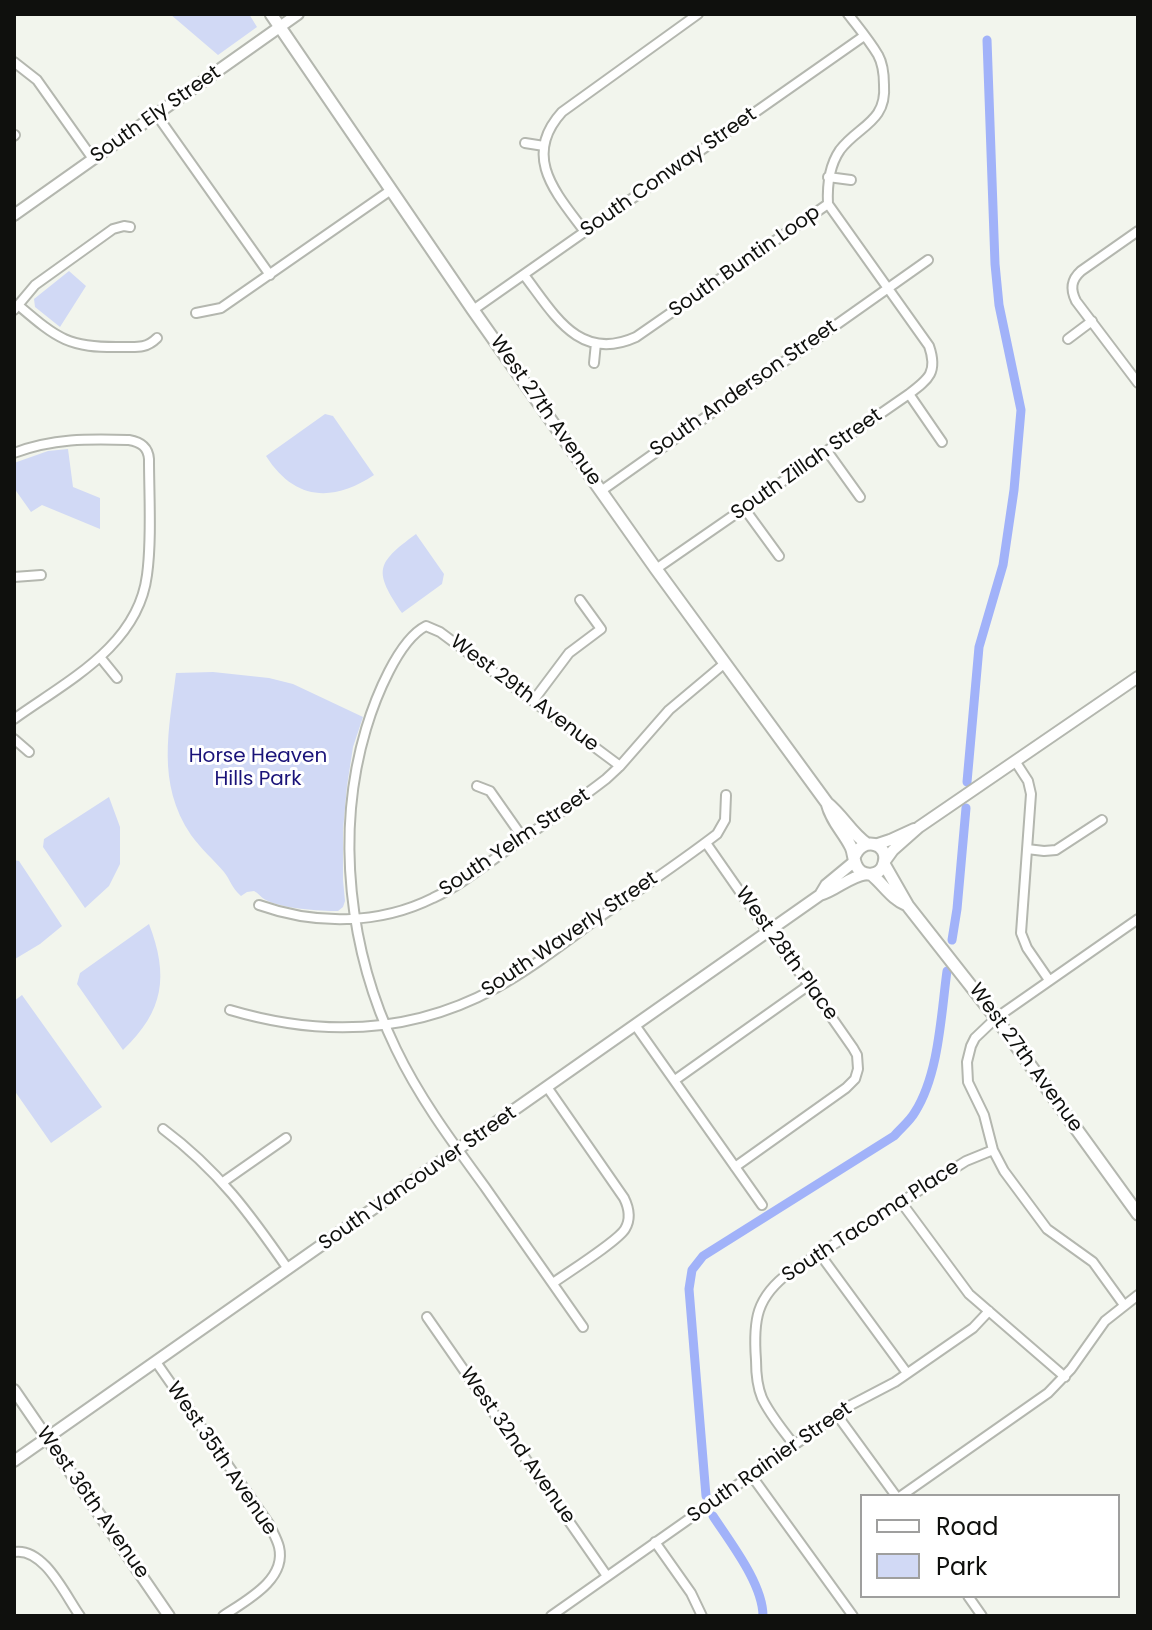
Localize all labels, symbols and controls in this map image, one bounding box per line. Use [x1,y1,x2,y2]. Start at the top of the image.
street label: South Ely Street [86,61,226,169]
street label: South Conway Street [577,103,761,243]
street label: South Buntin Loop [665,201,825,323]
street label: South Anderson Street [646,315,842,463]
street label: West 27th Avenue [484,331,606,491]
street label: South Zillah Street [727,404,887,526]
street label: West 29th Avenue [445,630,603,758]
park label: Horse Heaven Hills Park [189,745,327,792]
street label: South Yelm Street [435,784,595,902]
street label: South Waverly Street [478,867,662,1003]
street label: West 28th Place [730,883,842,1025]
street label: West 27th Avenue [963,979,1087,1137]
street label: South Vancouver Street [315,1102,521,1256]
street label: South Tacoma Place [778,1156,964,1288]
street label: West 32nd Avenue [454,1363,580,1529]
street label: West 35th Avenue [161,1378,281,1540]
street label: South Rainier Street [683,1397,857,1529]
street label: West 36th Avenue [31,1422,153,1584]
legend [860,1494,1120,1598]
text: Road [936,1510,998,1543]
text: Park [936,1550,987,1583]

